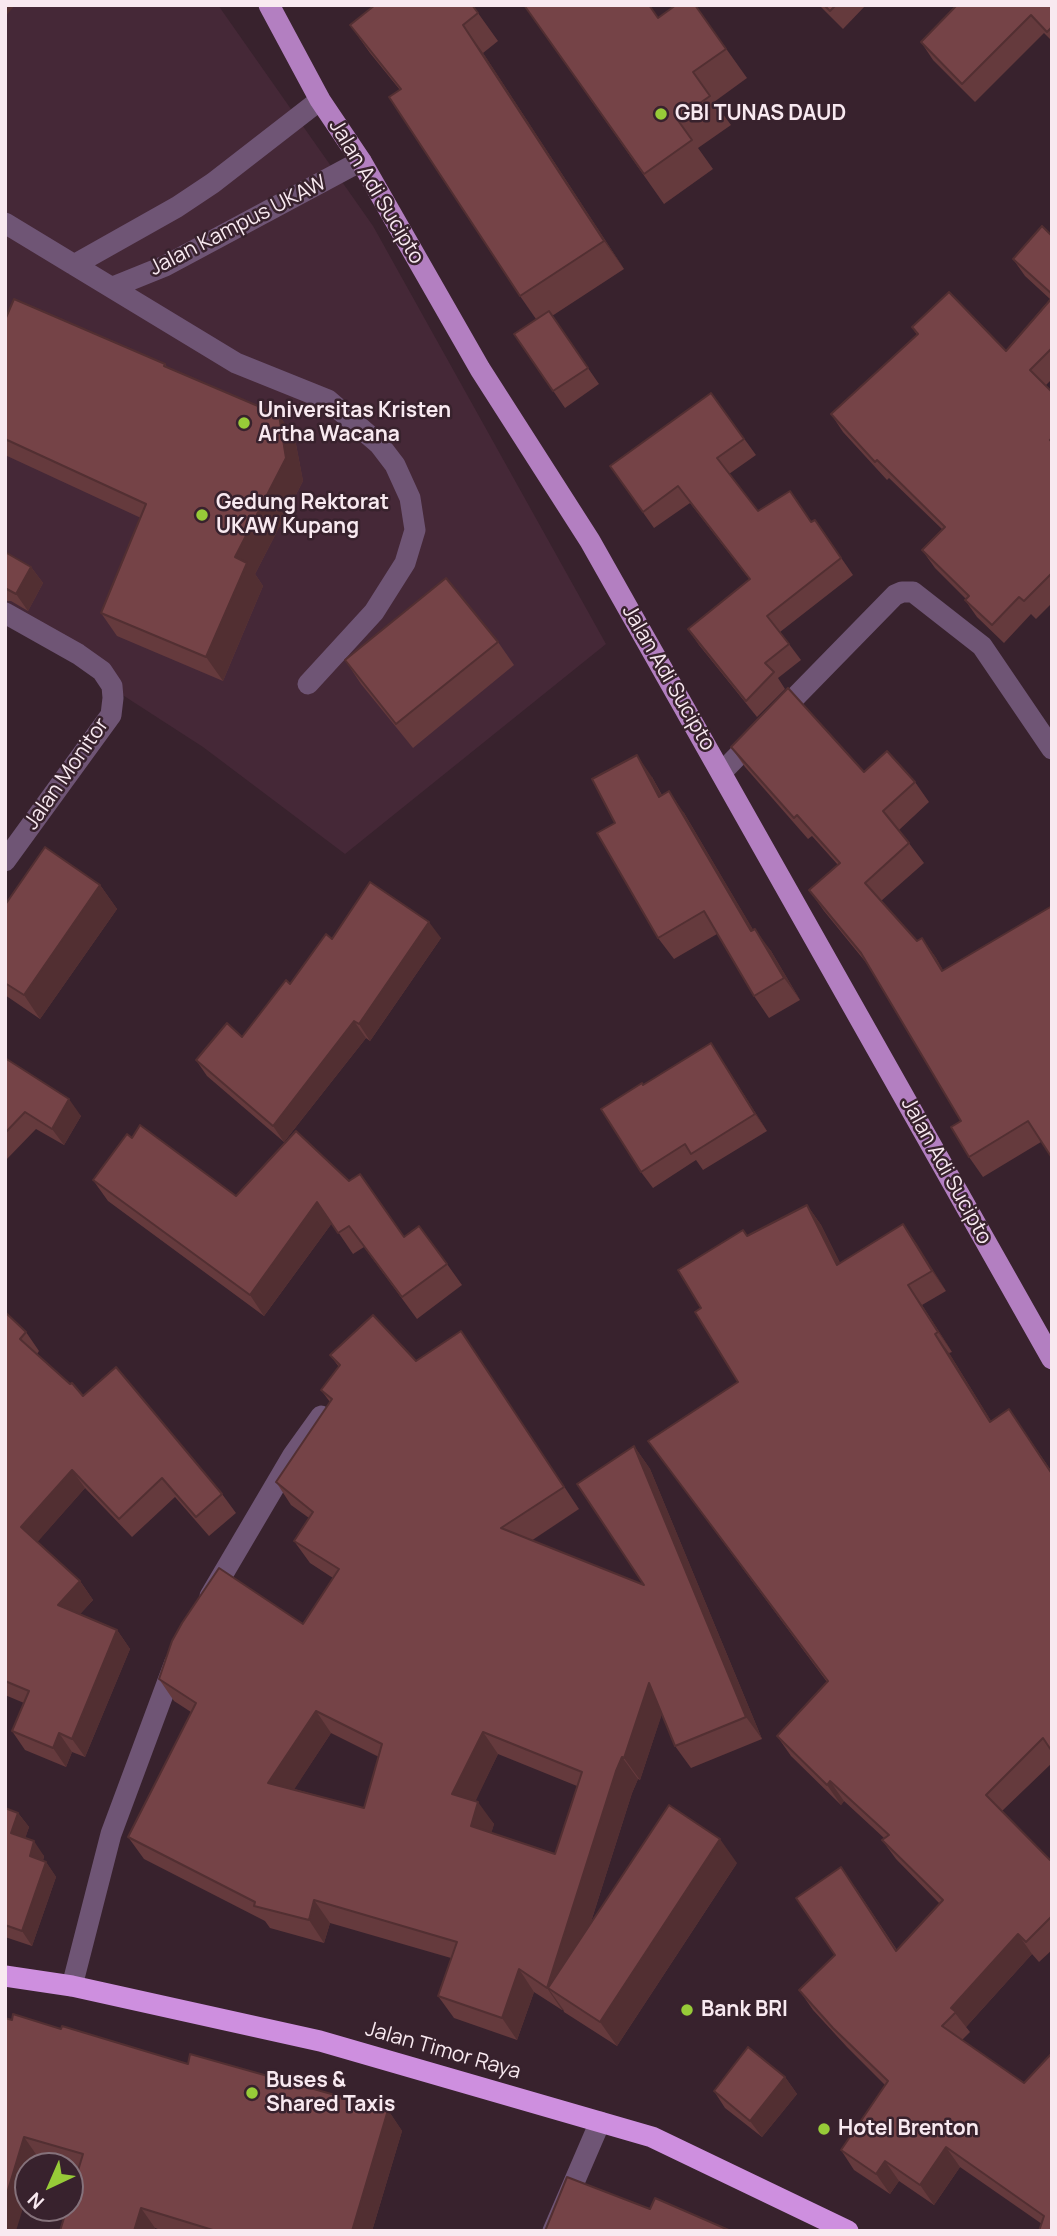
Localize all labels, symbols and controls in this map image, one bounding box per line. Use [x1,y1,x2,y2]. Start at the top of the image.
place label: GBI TUNAS DAUD [675,101,846,127]
marker: GBI TUNAS DAUD [653,106,669,122]
street label: Jalan Adi Sucipto [323,115,429,269]
street label: Jalan Kampus UKAW [145,170,331,282]
place label: Universitas Kristen Artha Wacana [258,398,451,448]
marker: Universitas Kristen Artha Wacana [236,415,252,431]
place label: Gedung Rektorat UKAW Kupang [216,490,389,540]
marker: Gedung Rektorat UKAW Kupang [194,507,210,523]
street label: Jalan Adi Sucipto [616,601,720,755]
street label: Jalan Monitor [19,713,115,835]
street label: Jalan Adi Sucipto [895,1093,997,1249]
place label: Bank BRI [701,1997,788,2023]
marker: Bank BRI [679,2002,695,2018]
street label: Jalan Timor Raya [362,2017,524,2085]
place label: Buses & Shared Taxis [266,2068,395,2118]
marker: Buses & Shared Taxis [244,2085,260,2101]
place label: Hotel Brenton [838,2116,979,2142]
marker: Hotel Brenton [816,2121,832,2137]
north arrow [14,2152,84,2222]
text: N [22,2187,50,2215]

